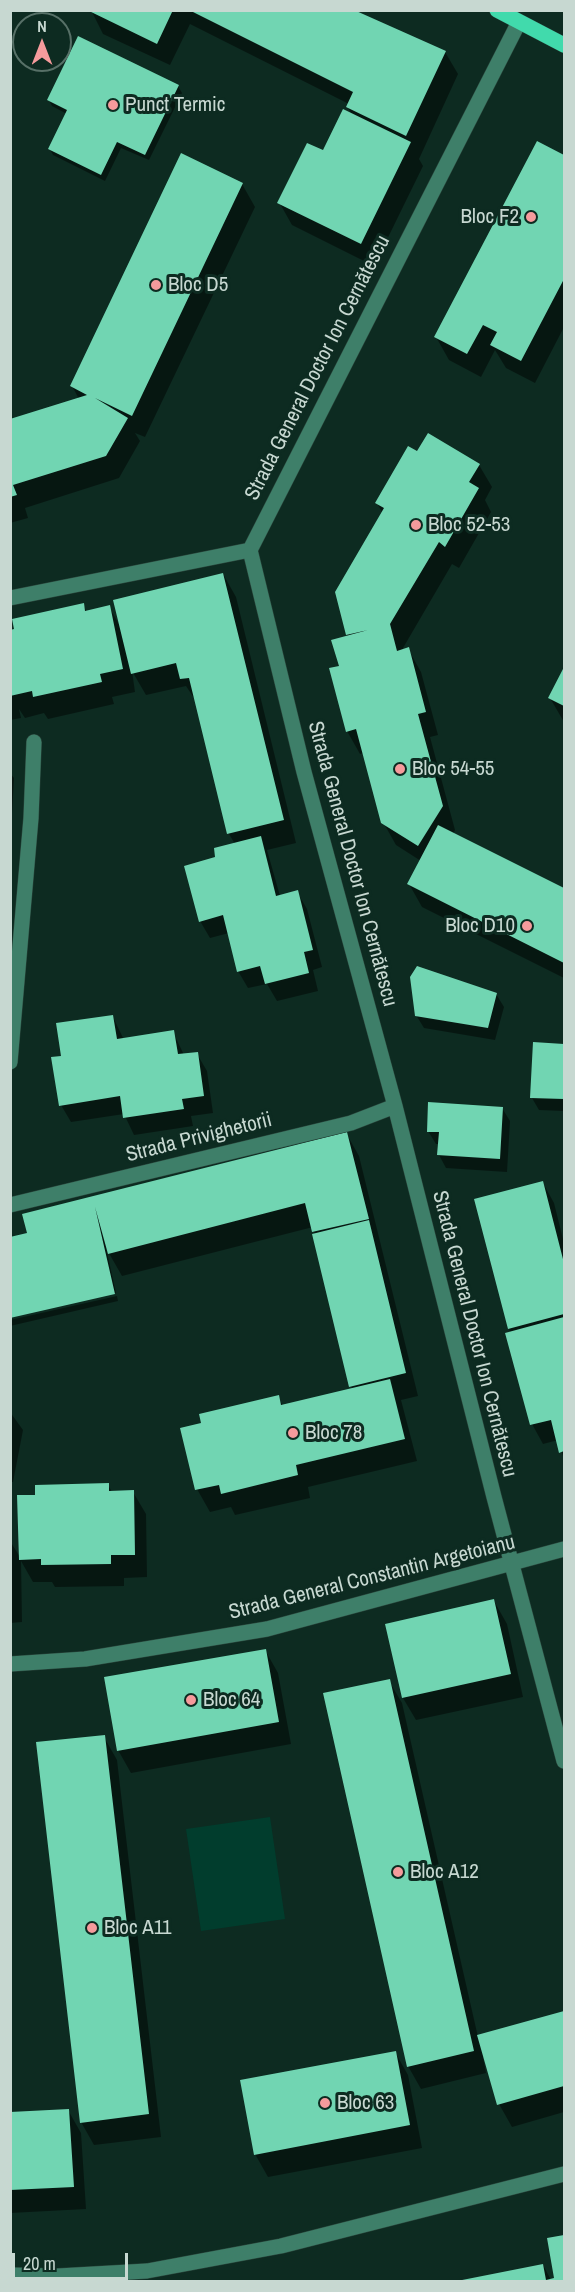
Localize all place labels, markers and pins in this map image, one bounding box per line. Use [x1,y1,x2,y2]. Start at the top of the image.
place label: Punct Termic [125,92,225,118]
marker: Punct Termic [106,98,120,112]
place label: Bloc F2 [461,204,519,230]
marker: Bloc F2 [524,210,538,224]
place label: Bloc D5 [168,272,228,298]
marker: Bloc D5 [149,278,163,292]
place label: Bloc 52-53 [428,512,510,538]
marker: Bloc 52-53 [409,518,423,532]
place label: Bloc 54-55 [412,756,494,782]
marker: Bloc 54-55 [393,762,407,776]
place label: Bloc D10 [445,913,515,939]
marker: Bloc D10 [520,919,534,933]
place label: Bloc 78 [305,1420,362,1446]
marker: Bloc 78 [286,1426,300,1440]
place label: Bloc 64 [203,1687,260,1713]
marker: Bloc 64 [184,1693,198,1707]
place label: Bloc A12 [410,1859,479,1885]
marker: Bloc A12 [391,1865,405,1879]
place label: Bloc A11 [104,1915,172,1941]
marker: Bloc A11 [85,1921,99,1935]
place label: Bloc 63 [337,2090,394,2116]
marker: Bloc 63 [318,2096,332,2110]

